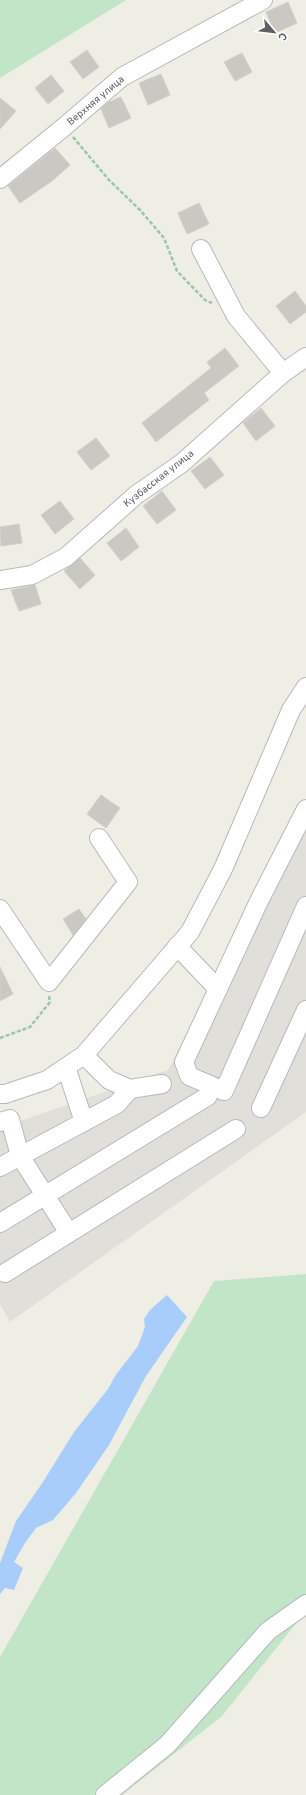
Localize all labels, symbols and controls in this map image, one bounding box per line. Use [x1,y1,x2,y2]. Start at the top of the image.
north arrow [254,12,294,52]
text: С [274,30,290,43]
street label: Верхняя улица [65,73,127,129]
street label: Кузбасская улица [121,447,197,511]

